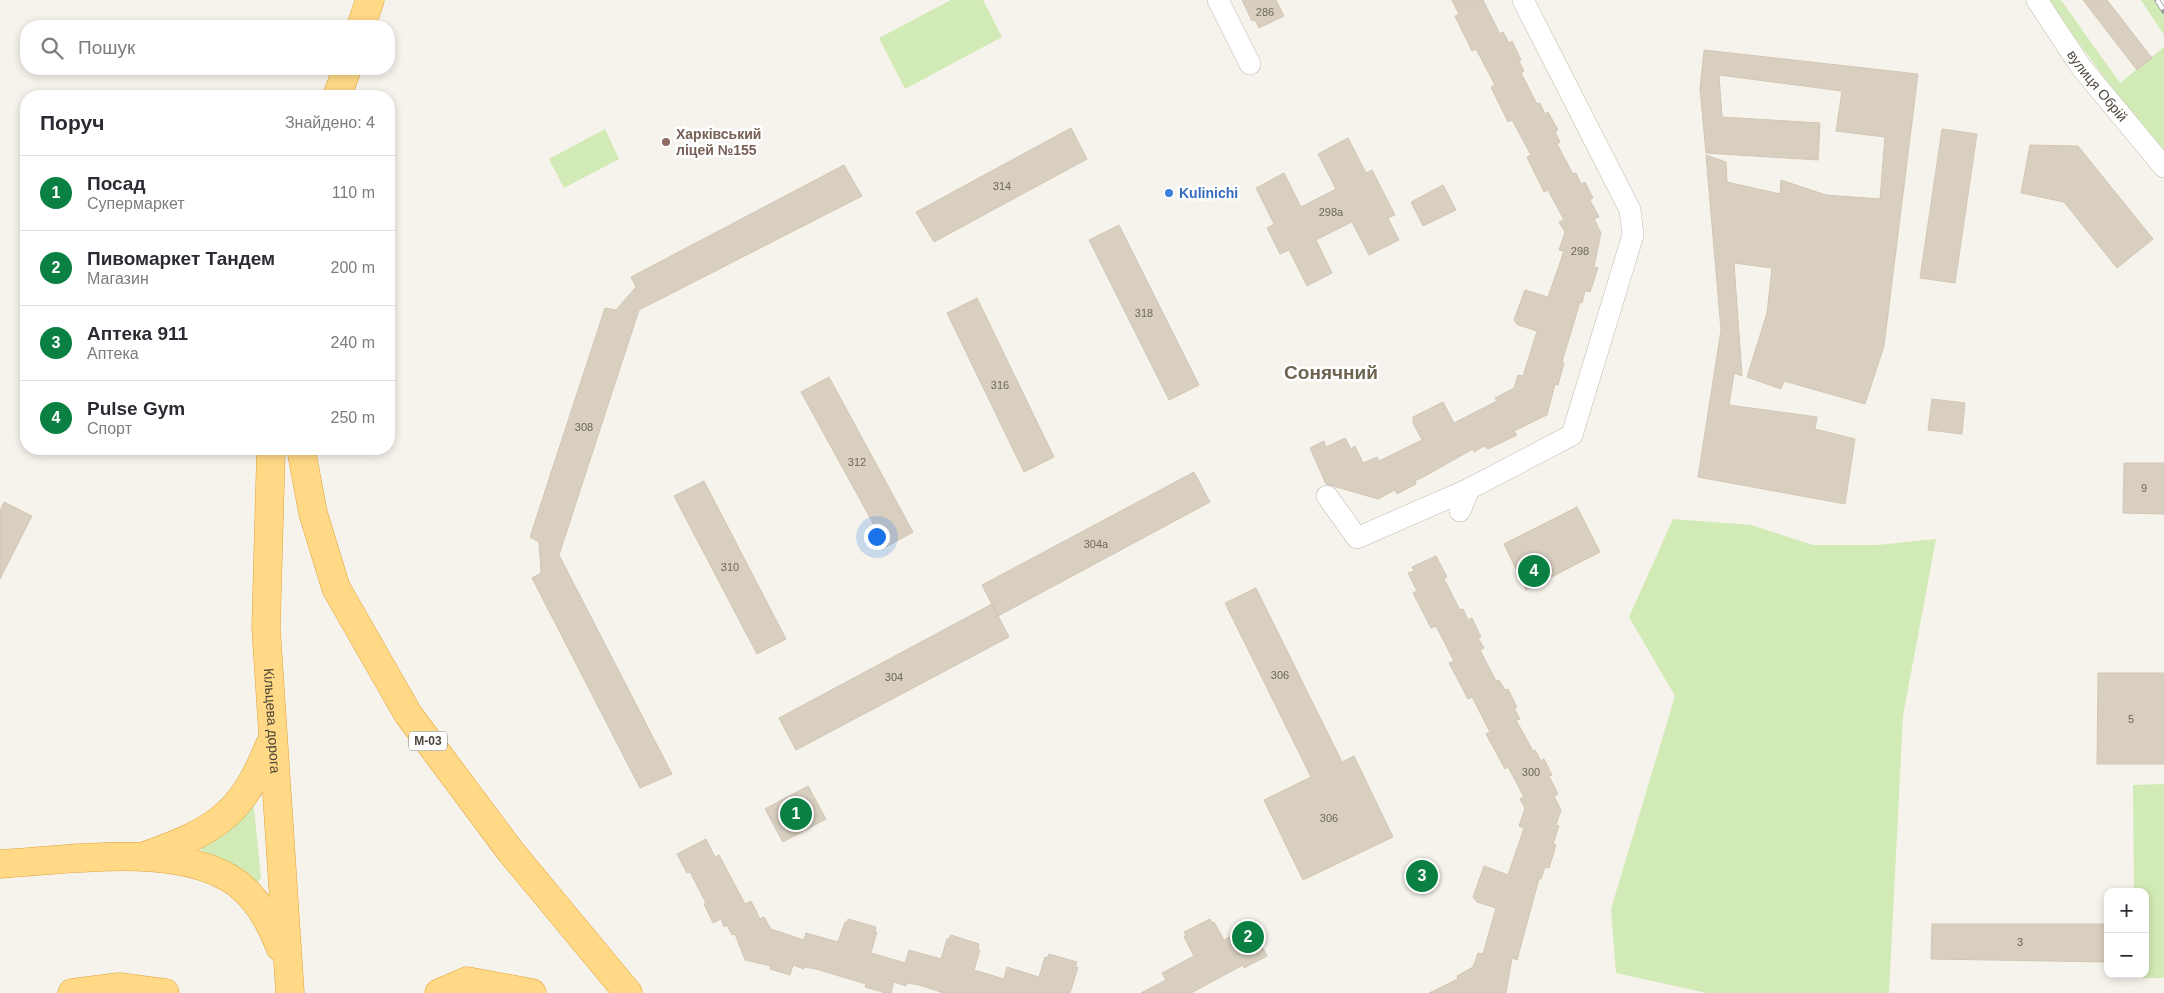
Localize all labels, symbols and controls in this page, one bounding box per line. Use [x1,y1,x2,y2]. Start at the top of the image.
house number: 286 [1256,6,1274,18]
search box [20,20,395,75]
icon: search [38,34,66,62]
text: Пошук [78,37,135,58]
street label: вулиця Обрій [2064,47,2131,125]
text: Поруч [40,111,104,134]
text: Знайдено: 4 [285,114,375,131]
place label: Харківський ліцей №155 [676,126,761,158]
marker: Харківський ліцей №155 [660,136,672,148]
text: Посад [87,173,145,194]
house number: 314 [993,180,1011,192]
text: 1 [52,184,60,201]
text: 110 m [332,184,375,201]
place label: Kulinichi [1179,185,1238,201]
marker: Kulinichi [1163,187,1175,199]
text: Супермаркет [87,195,185,212]
house number: 298а [1319,206,1344,218]
house number: 298 [1571,245,1589,257]
text: Пивомаркет Тандем [87,248,275,269]
text: 2 [52,259,60,276]
text: 200 m [331,259,375,276]
text: Магазин [87,270,149,287]
house number: 318 [1135,307,1153,319]
text: Аптека 911 [87,323,188,344]
text: 3 [52,334,60,351]
text: 240 m [331,334,375,351]
text: Аптека [87,345,139,362]
district label: Сонячний [1284,362,1378,383]
house number: 316 [991,379,1009,391]
text: Pulse Gym [87,398,185,419]
text: 4 [52,409,60,426]
text: 250 m [331,409,375,426]
text: Спорт [87,420,132,437]
house number: 308 [575,421,593,433]
house number: 312 [848,456,866,468]
house number: 9 [2141,482,2147,494]
your location [864,524,890,550]
house number: 304а [1084,538,1109,550]
pin: 4 [1518,552,1550,590]
house number: 310 [721,561,739,573]
street label: Кільцева дорога [261,668,284,774]
house number: 306 [1271,669,1289,681]
house number: 304 [885,671,903,683]
house number: 5 [2128,713,2134,725]
road number: М-03 [409,731,447,750]
house number: 300 [1522,766,1540,778]
pin: 1 [780,795,812,833]
house number: 306 [1320,812,1338,824]
pin: 3 [1406,857,1438,895]
map controls [2104,888,2149,978]
button: + [2104,888,2149,933]
pin: 2 [1232,918,1264,956]
button: − [2104,933,2149,978]
house number: 3 [2017,936,2023,948]

